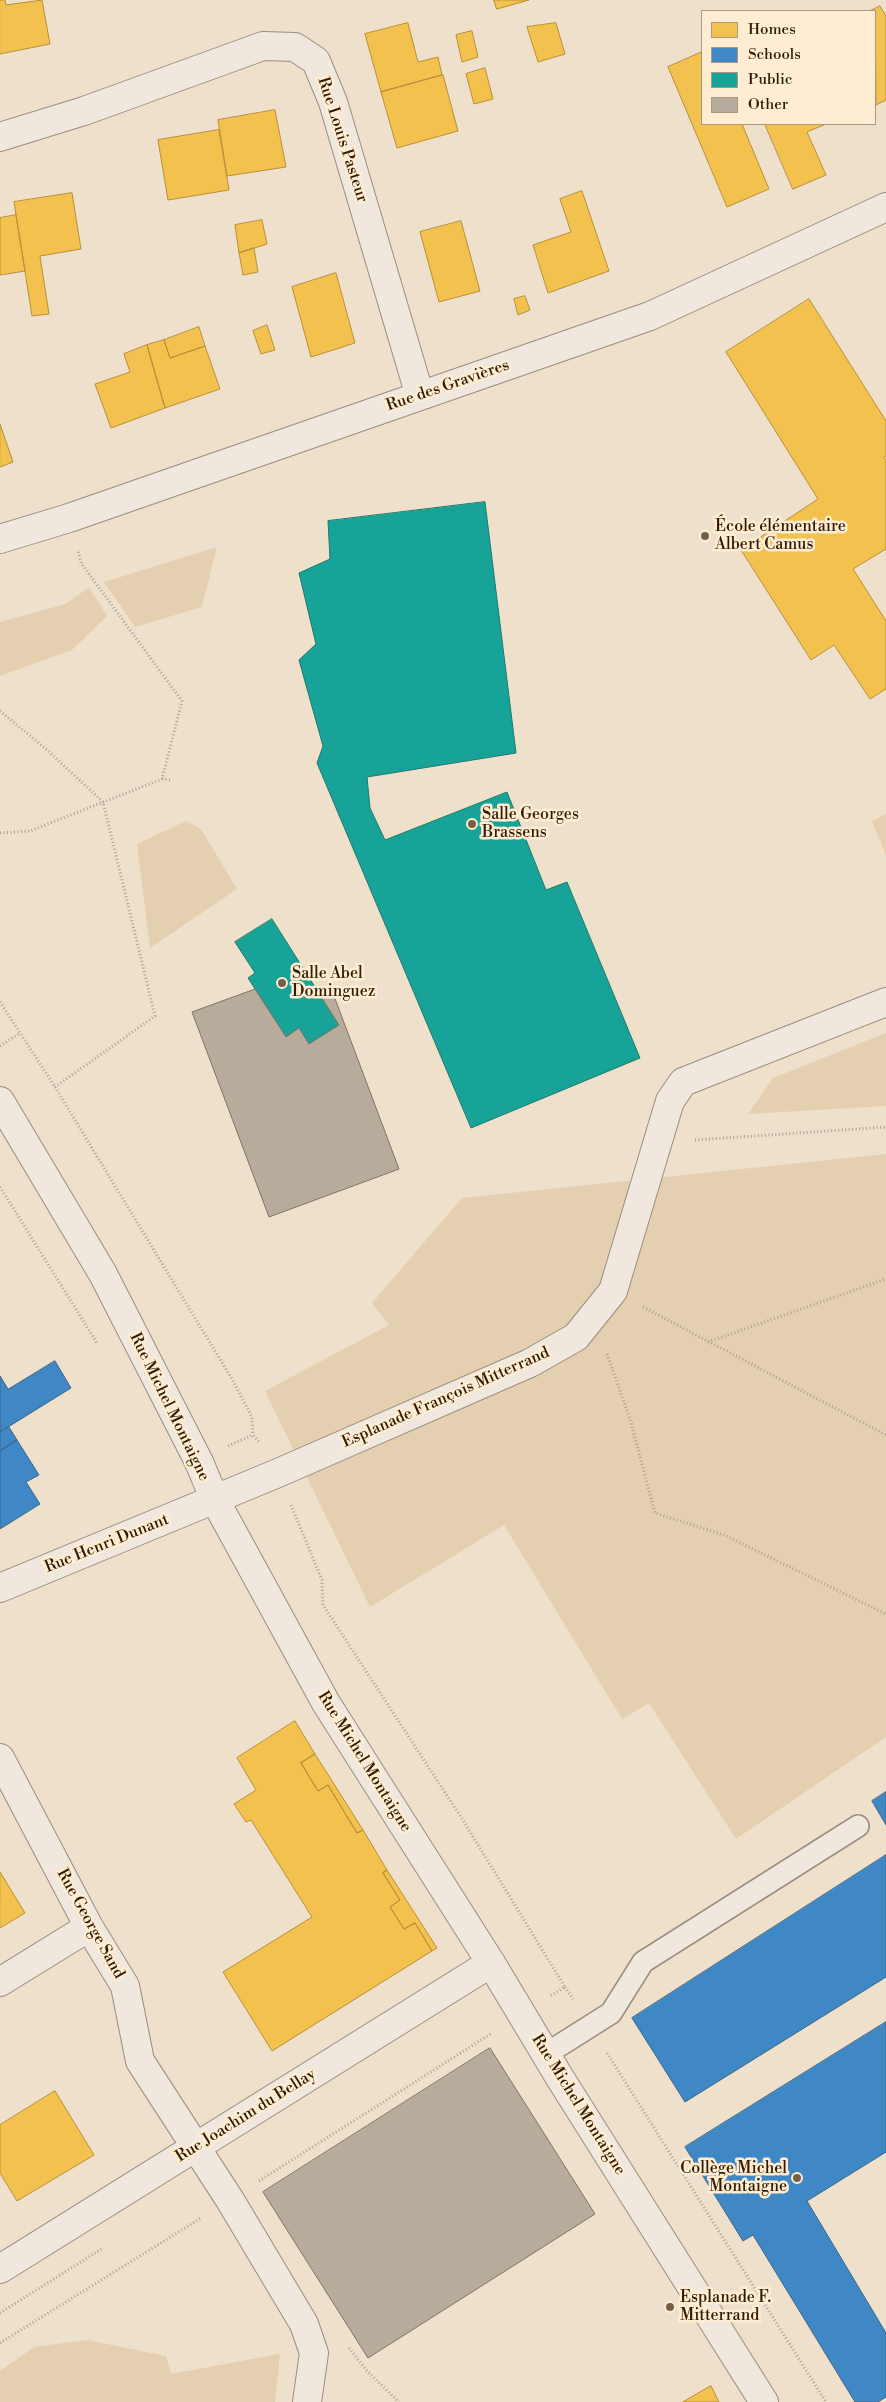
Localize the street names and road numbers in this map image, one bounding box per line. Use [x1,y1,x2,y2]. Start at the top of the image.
street label: Rue Louis Pasteur [313,75,371,205]
street label: Rue des Gravières [384,356,512,416]
street label: Rue Michel Montaigne [125,1330,213,1484]
street label: Esplanade François Mitterrand [339,1343,553,1453]
street label: Rue Henri Dunant [42,1510,172,1578]
street label: Rue Michel Montaigne [313,1688,415,1836]
street label: Rue George Sand [52,1866,128,1982]
street label: Rue Michel Montaigne [527,2031,629,2179]
street label: Rue Joachim du Bellay [172,2065,320,2167]

